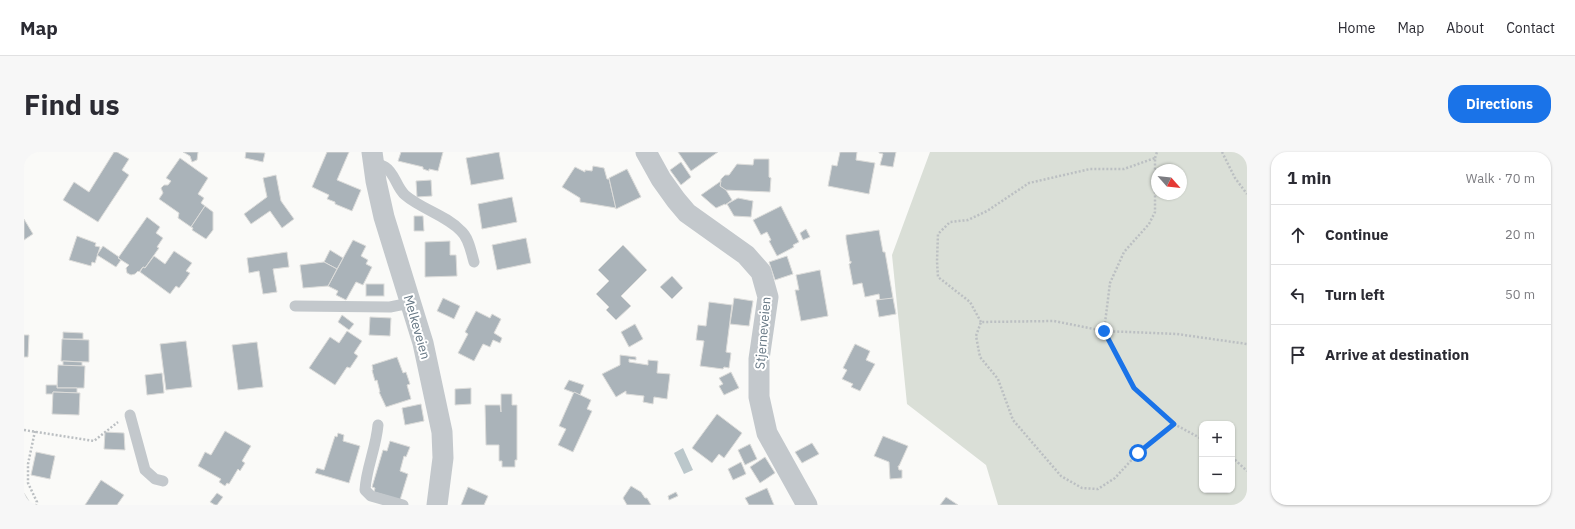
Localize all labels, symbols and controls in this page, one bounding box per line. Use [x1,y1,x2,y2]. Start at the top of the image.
text: Map [20,16,58,40]
text: Home [1338,19,1375,37]
text: Map [1397,19,1424,37]
text: About [1446,19,1484,37]
text: Contact [1506,19,1555,37]
button: Directions [1448,85,1551,123]
text: Find us [24,86,120,123]
north arrow [1151,164,1187,200]
text: 1 min [1287,167,1331,189]
text: Walk · 70 m [1466,170,1535,187]
icon: ahead [1287,224,1309,246]
text: Continue [1325,225,1389,244]
text: 20 m [1505,226,1535,243]
icon: left [1287,284,1309,306]
text: Turn left [1325,285,1385,304]
text: 50 m [1505,286,1535,303]
street label: Melkeveien [400,293,434,361]
street label: Stjerneveien [751,296,775,370]
route end [1095,322,1113,340]
icon: arrive [1287,344,1309,366]
text: Arrive at destination [1325,345,1469,364]
map controls [1199,421,1235,493]
button: + [1199,421,1235,457]
route start [1129,444,1147,462]
button: − [1199,457,1235,493]

